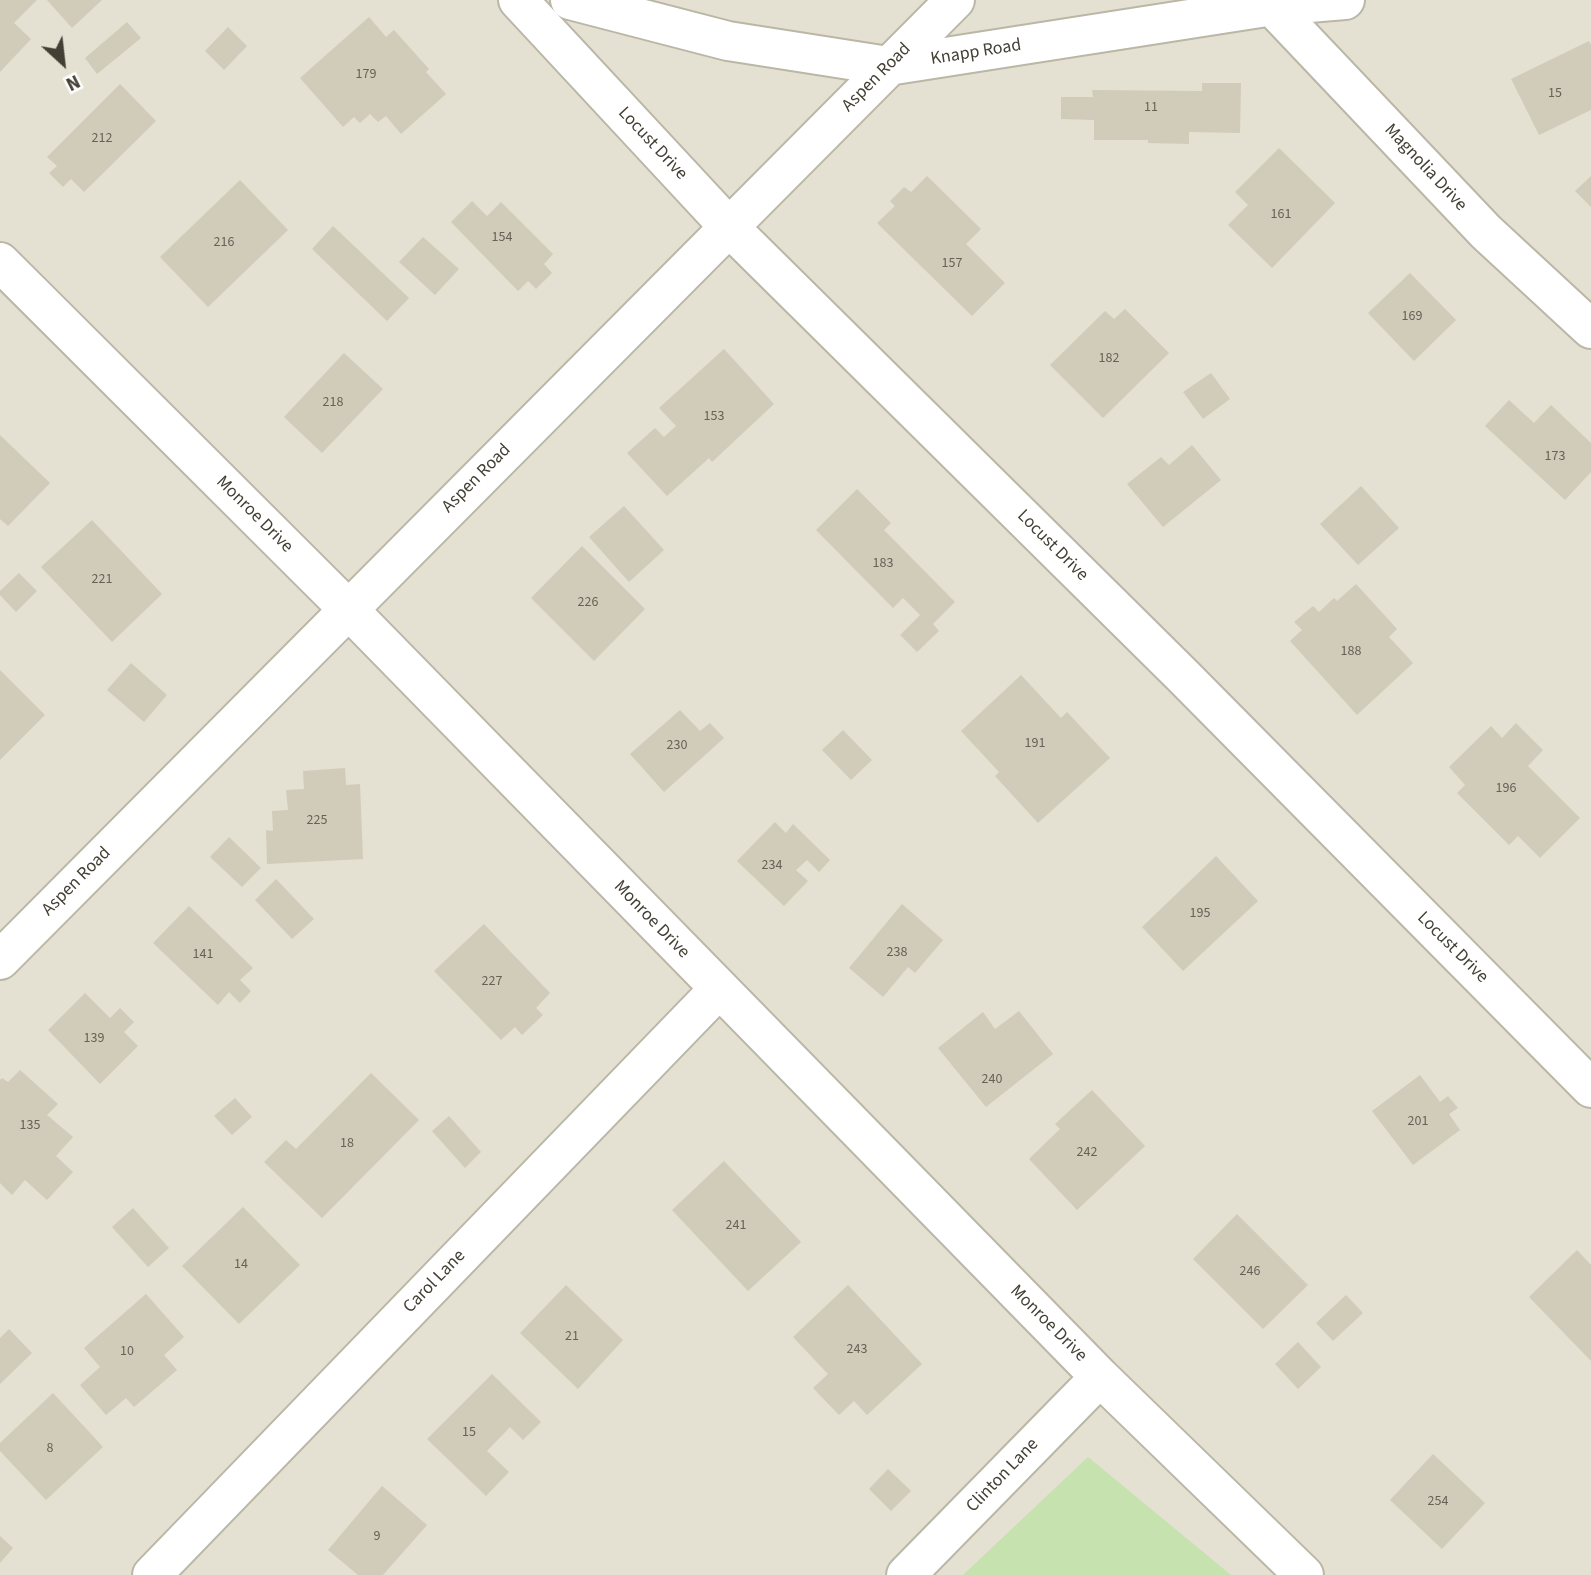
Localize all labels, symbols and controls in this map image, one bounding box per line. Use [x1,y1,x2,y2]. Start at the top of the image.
north arrow [28,28,98,98]
street label: Knapp Road [929,35,1023,71]
street label: Aspen Road [838,39,916,117]
text: N [61,67,85,97]
house number: 179 [356,67,376,83]
house number: 15 [1548,86,1562,102]
house number: 11 [1144,100,1158,116]
street label: Locust Drive [613,103,691,185]
street label: Magnolia Drive [1379,120,1471,216]
house number: 212 [92,131,112,147]
house number: 161 [1271,207,1291,223]
house number: 154 [492,230,512,246]
house number: 216 [214,235,234,251]
house number: 157 [942,256,962,272]
house number: 169 [1402,309,1422,325]
house number: 182 [1099,351,1119,367]
house number: 218 [323,395,343,411]
house number: 153 [704,409,724,425]
street label: Aspen Road [438,440,516,518]
house number: 173 [1545,449,1565,465]
street label: Monroe Drive [211,472,297,558]
street label: Locust Drive [1012,506,1092,586]
house number: 183 [873,556,893,572]
house number: 221 [92,572,112,588]
house number: 226 [578,595,598,611]
house number: 188 [1341,644,1361,660]
house number: 191 [1025,736,1045,752]
house number: 230 [667,738,687,754]
house number: 196 [1496,781,1516,797]
house number: 225 [307,813,327,829]
street label: Aspen Road [38,843,116,921]
house number: 234 [762,858,782,874]
street label: Monroe Drive [608,877,694,963]
house number: 195 [1190,906,1210,922]
street label: Locust Drive [1412,908,1492,988]
house number: 238 [887,945,907,961]
house number: 141 [193,947,213,963]
house number: 227 [482,974,502,990]
house number: 139 [84,1031,104,1047]
house number: 240 [982,1072,1002,1088]
house number: 201 [1408,1114,1428,1130]
house number: 135 [20,1118,40,1134]
house number: 18 [340,1136,354,1152]
house number: 242 [1077,1145,1097,1161]
house number: 241 [726,1218,746,1234]
street label: Carol Lane [399,1246,471,1318]
house number: 14 [234,1257,248,1273]
house number: 246 [1240,1264,1260,1280]
street label: Monroe Drive [1005,1281,1091,1367]
house number: 21 [565,1329,579,1345]
house number: 243 [847,1342,867,1358]
house number: 10 [120,1344,134,1360]
house number: 15 [462,1425,476,1441]
street label: Clinton Lane [962,1434,1044,1518]
house number: 8 [47,1441,53,1457]
house number: 254 [1428,1494,1448,1510]
house number: 9 [374,1529,380,1545]

